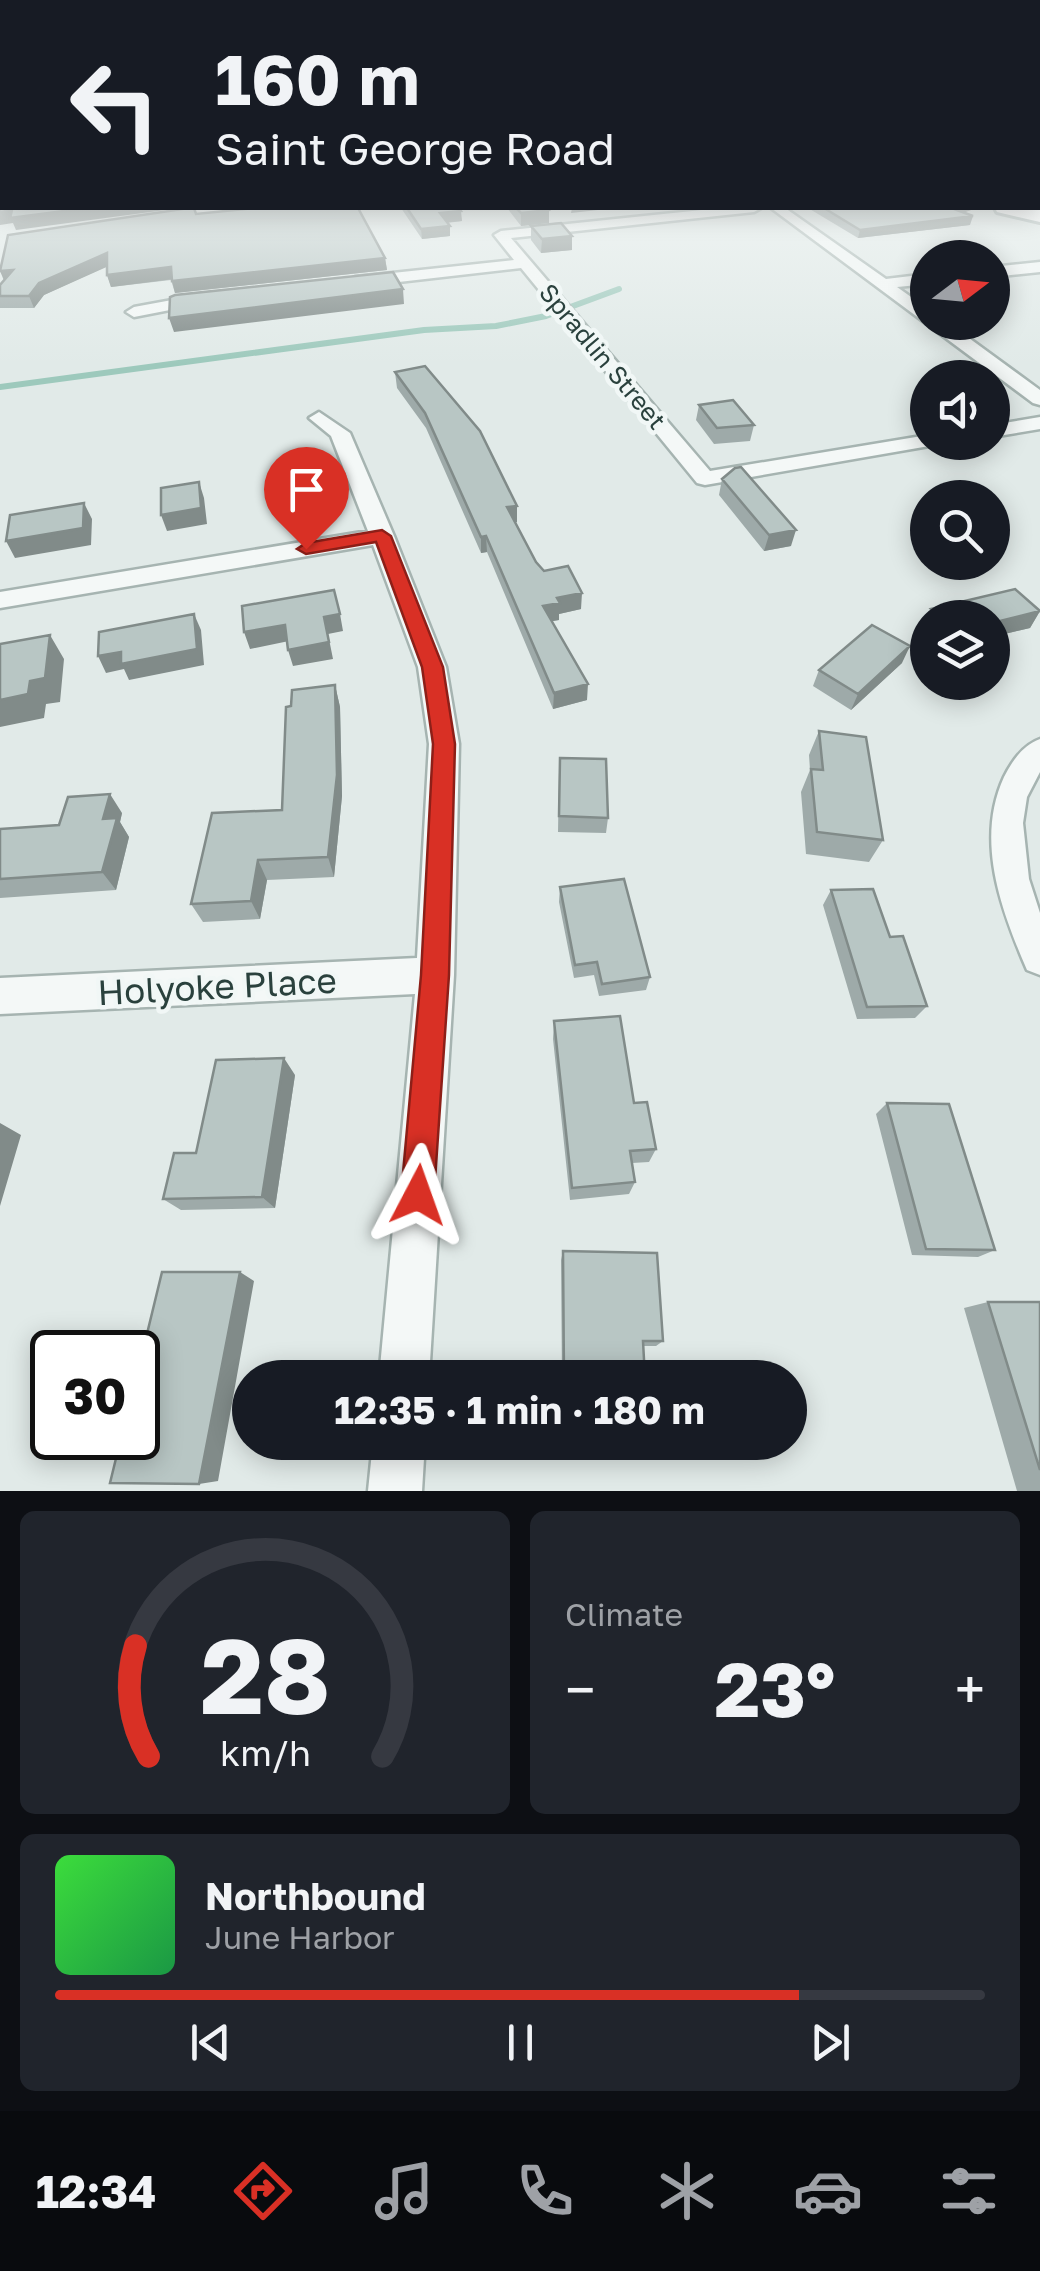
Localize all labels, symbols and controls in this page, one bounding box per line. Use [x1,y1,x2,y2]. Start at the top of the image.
text: 160 m [215,36,420,120]
icon: left [50,40,180,170]
text: Saint George Road [215,121,615,175]
north arrow [910,240,1010,340]
map controls [910,240,1010,700]
street label: Spradlin Street [533,277,673,435]
button: sound [910,360,1010,460]
pin [264,447,349,550]
icon: arrive [279,462,334,517]
button: search [910,480,1010,580]
button: layers [910,600,1010,700]
street label: Holyoke Place [96,959,338,1013]
position arrow [366,1143,470,1247]
speed limit sign: 30 [30,1330,160,1460]
text: 12:35 · 1 min · 180 m [334,1387,705,1432]
text: Climate [565,1595,683,1633]
text: 28 [200,1612,330,1737]
text: 23° [715,1643,835,1734]
text: − [565,1656,595,1722]
text: + [955,1656,985,1722]
text: km/h [220,1731,310,1774]
text: Northbound [205,1873,426,1918]
text: June Harbor [205,1918,395,1956]
icon: previous [183,2015,238,2070]
icon: pause [493,2015,548,2070]
icon: next [803,2015,858,2070]
icon: directions [228,2156,298,2226]
icon: music [369,2156,439,2226]
icon: phone [510,2156,580,2226]
icon: climate [652,2156,722,2226]
icon: car [793,2156,863,2226]
icon: filters [934,2156,1004,2226]
text: 12:34 [36,2164,156,2218]

